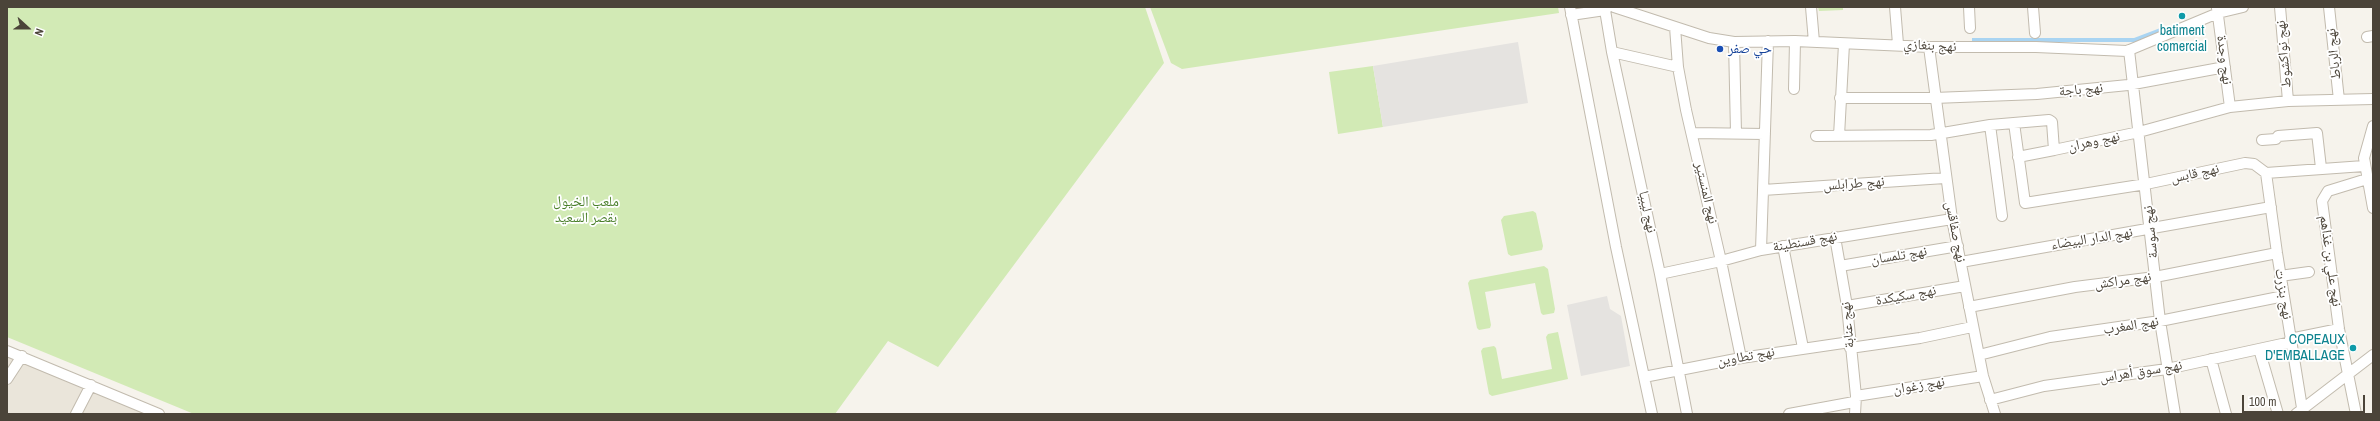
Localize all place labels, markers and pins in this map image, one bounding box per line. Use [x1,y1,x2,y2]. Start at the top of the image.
marker: batiment comercial [2177,11,2187,21]
place label: batiment comercial [2157,23,2207,56]
place label: حي صفر [1728,41,1772,57]
marker: حي صفر [1715,44,1725,54]
place label: COPEAUX D'EMBALLAGE [2265,332,2345,364]
marker: COPEAUX D'EMBALLAGE [2348,343,2358,353]

